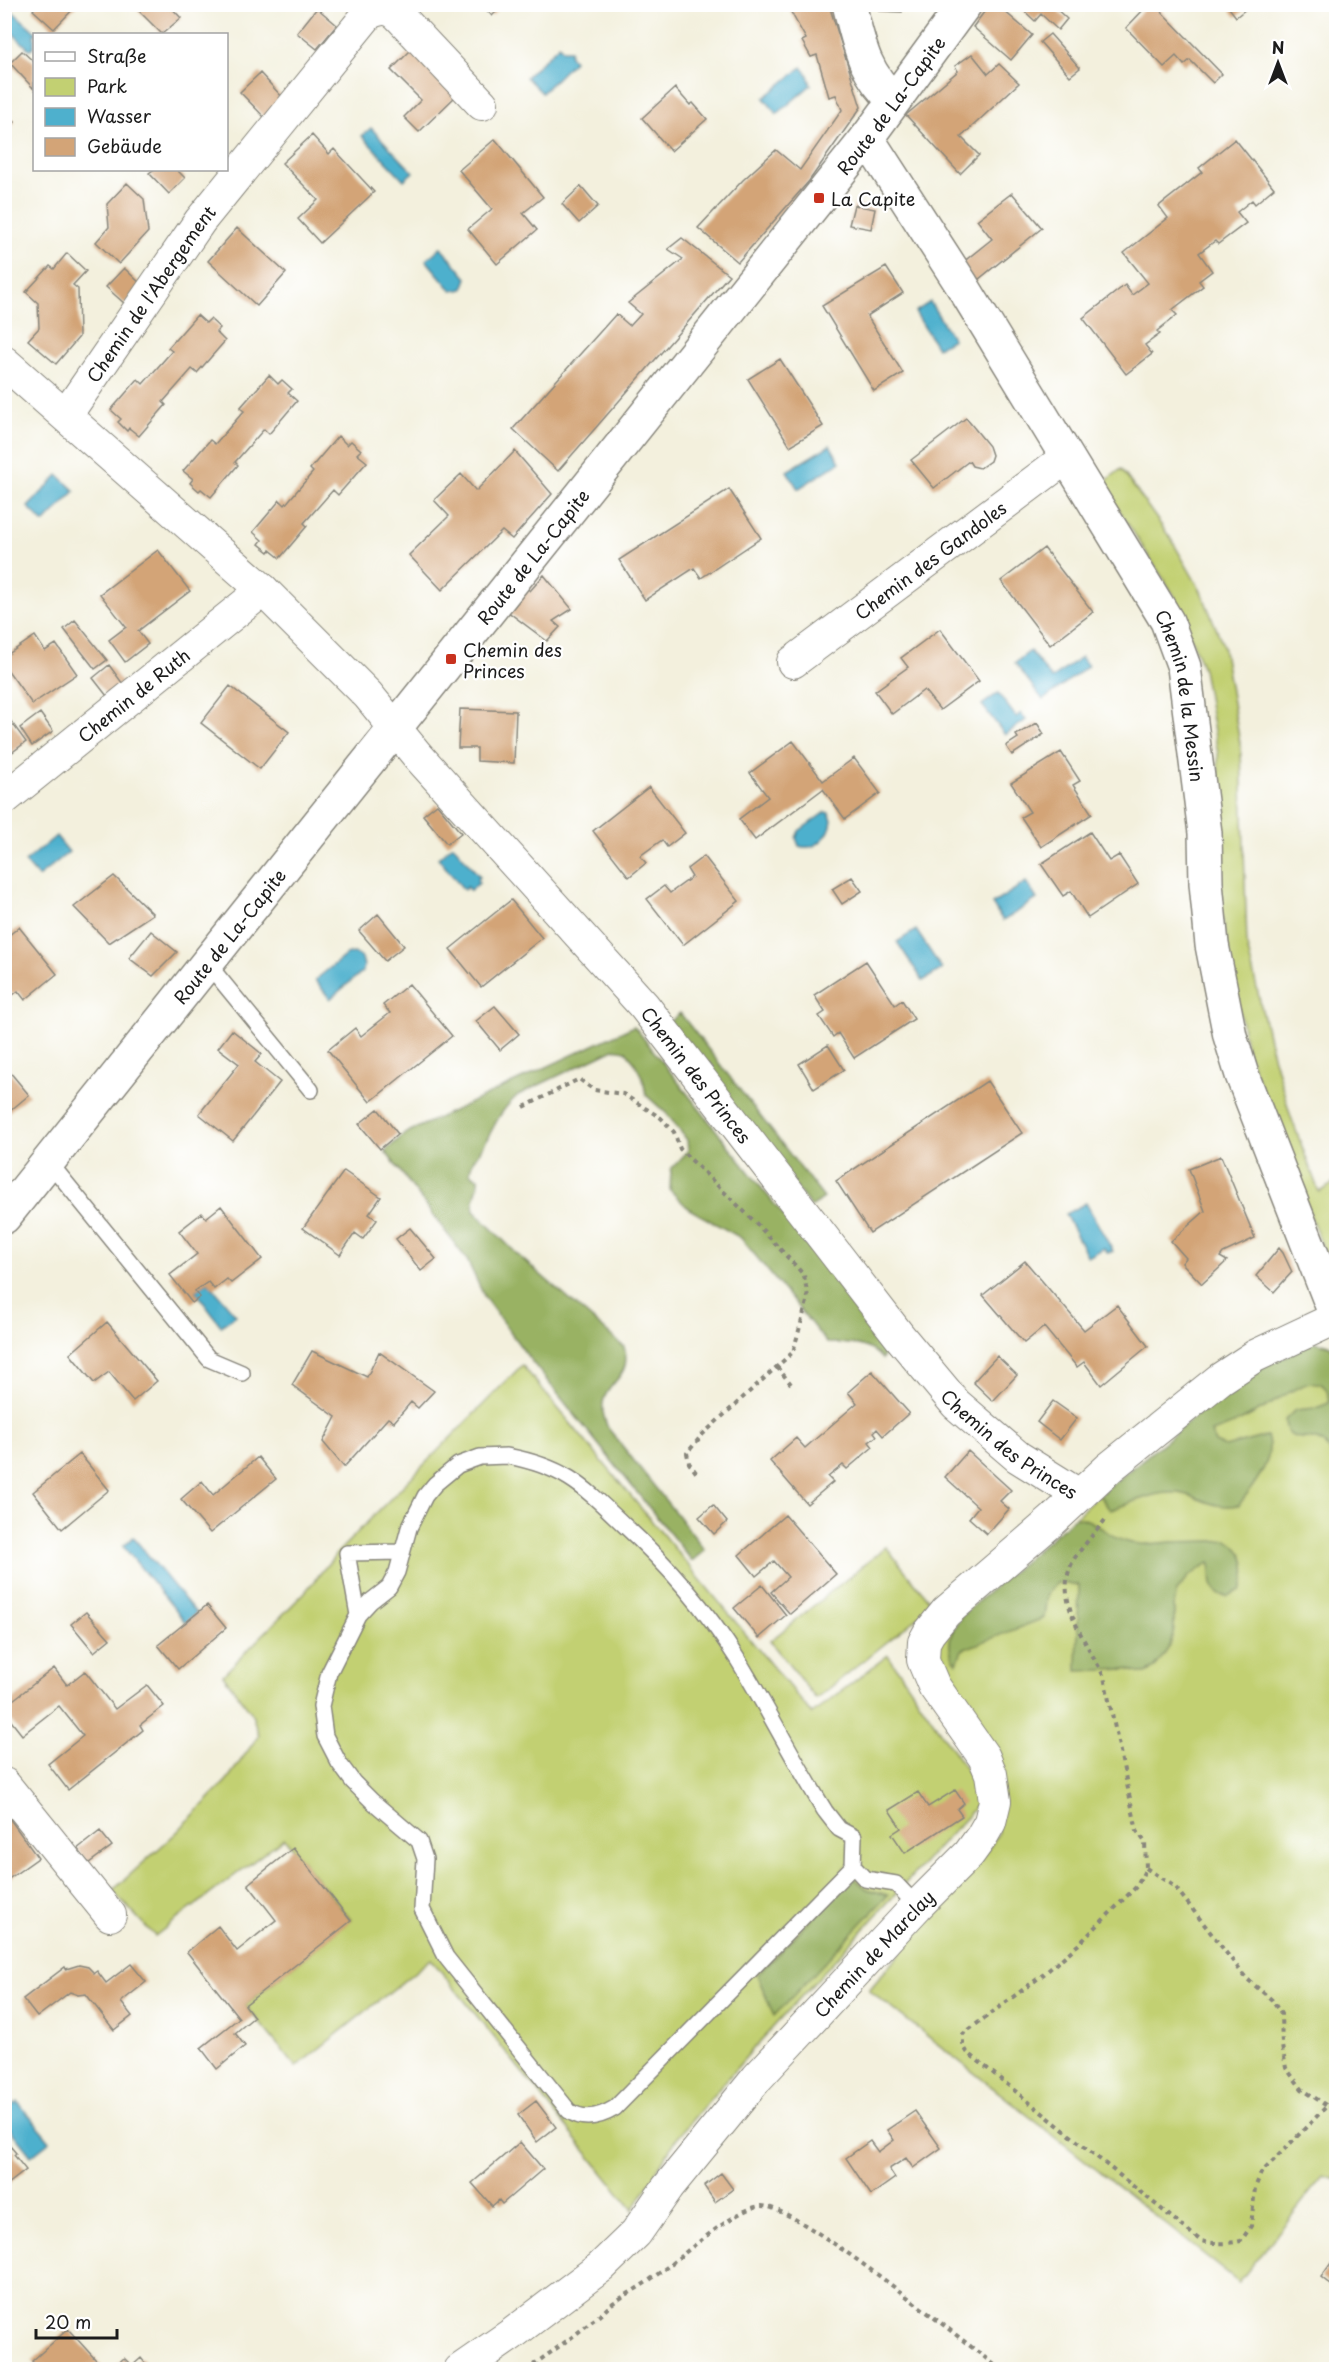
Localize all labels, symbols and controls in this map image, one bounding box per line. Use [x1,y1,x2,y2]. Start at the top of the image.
street label: Route de La-Capite [830,30,951,180]
legend [33,33,228,171]
north arrow [1248,33,1308,93]
text: N [1272,35,1284,59]
text: Straße [87,42,147,69]
text: Park [87,72,127,99]
text: Wasser [87,102,152,129]
text: Gebäude [87,132,162,159]
place label: La Capite [831,185,915,212]
marker: La Capite [812,191,826,205]
street label: Chemin de l'Abergement [79,199,221,387]
street label: Route de La-Capite [470,483,595,630]
street label: Chemin des Gandoles [848,494,1011,625]
street label: Chemin de la Messin [1149,604,1212,784]
place label: Chemin des Princes [463,636,562,684]
street label: Chemin de Ruth [71,641,195,748]
marker: Chemin des Princes [444,652,458,666]
street label: Route de La-Capite [166,862,292,1009]
street label: Chemin des Princes [635,1000,758,1148]
street label: Chemin des Princes [935,1383,1083,1505]
street label: Chemin de Marclay [807,1883,940,2023]
scale bar [36,2302,117,2340]
text: 20 m [45,2308,91,2335]

